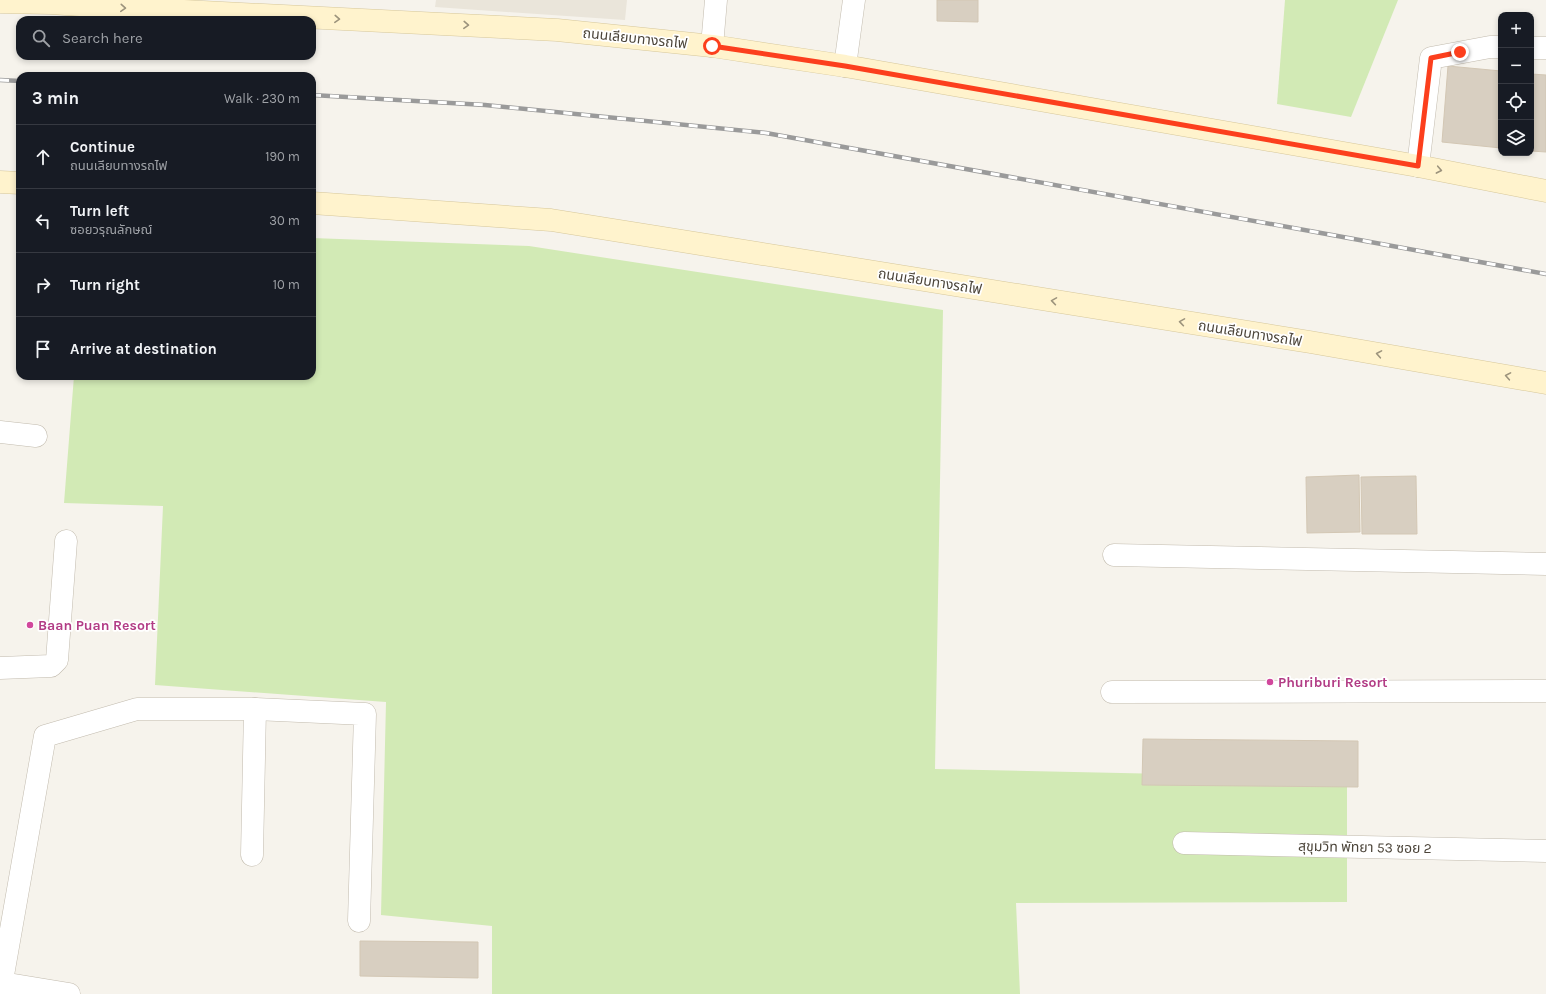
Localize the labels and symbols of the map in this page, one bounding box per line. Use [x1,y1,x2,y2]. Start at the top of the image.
one-way arrow [120,4,126,12]
one-way arrow [334,14,340,23]
one-way arrow [463,21,469,30]
street label: ถนนเลียบทางรถไฟ [582,25,688,52]
route start [703,37,721,55]
route end [1451,43,1469,61]
one-way arrow [1436,165,1442,174]
street label: ถนนเลียบทางรถไฟ [877,265,983,298]
one-way arrow [1051,297,1057,306]
street label: ถนนเลียบทางรถไฟ [1197,317,1303,350]
one-way arrow [1179,318,1185,327]
one-way arrow [1376,350,1383,359]
one-way arrow [1504,373,1511,381]
place label: Baan Puan Resort [38,617,156,634]
marker: Baan Puan Resort [25,620,35,630]
place label: Phuriburi Resort [1278,674,1388,691]
marker: Phuriburi Resort [1265,677,1275,687]
street label: สุขุมวิท พัทยา 53 ซอย 2 [1298,838,1432,857]

